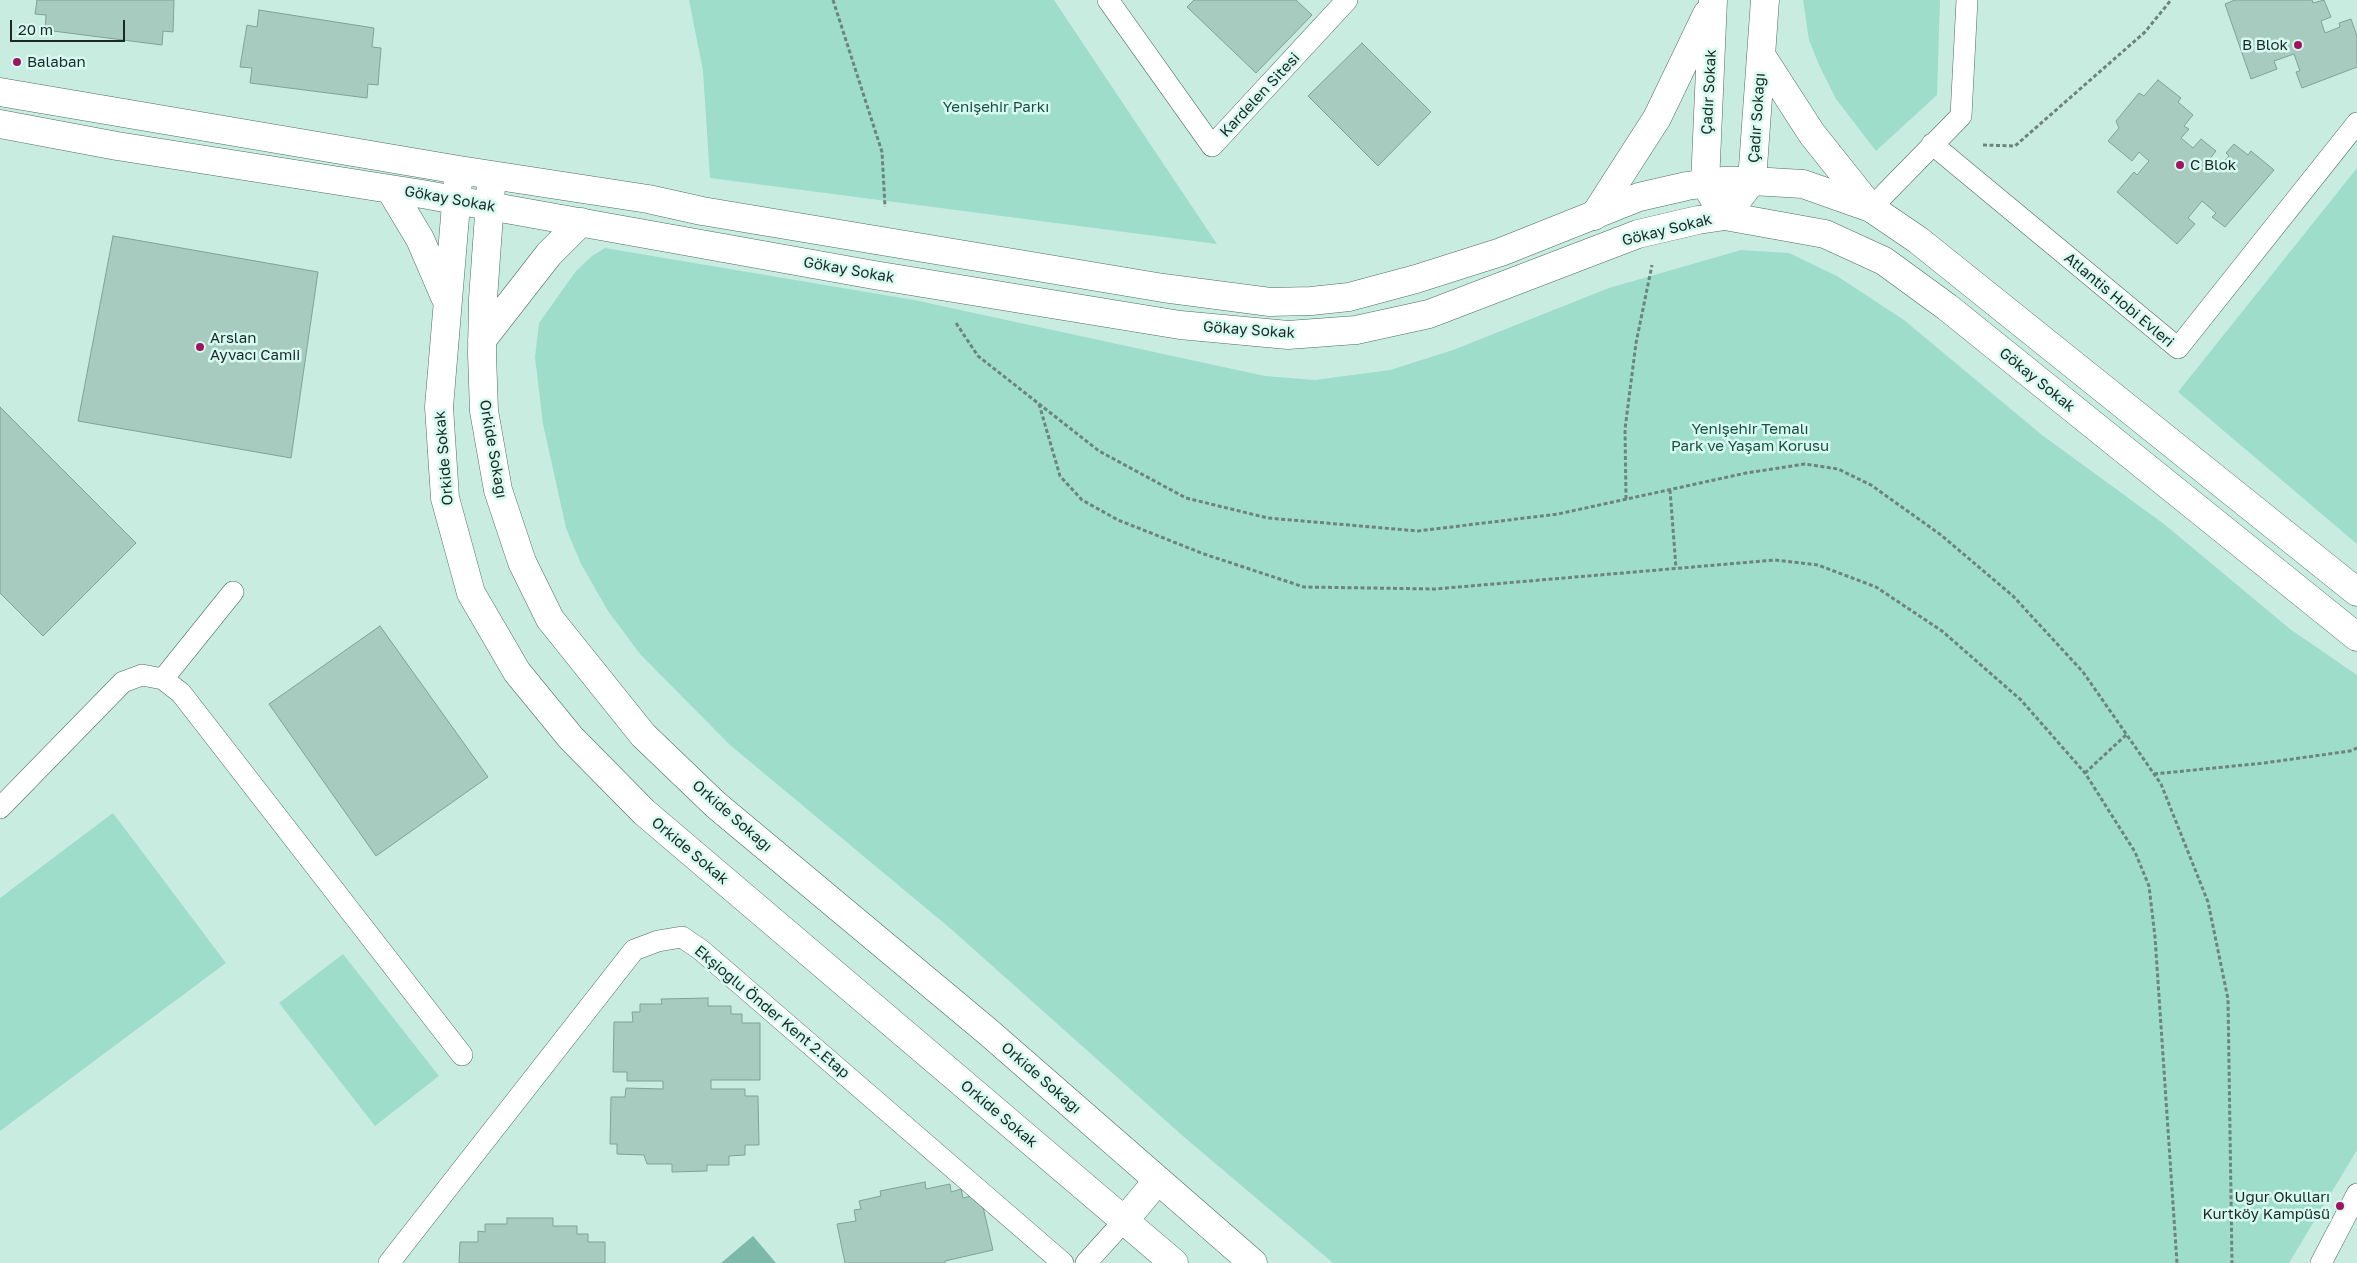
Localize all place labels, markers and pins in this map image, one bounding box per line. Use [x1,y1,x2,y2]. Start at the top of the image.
place label: B Blok [2242,36,2288,54]
marker: B Blok [2292,39,2304,51]
place label: Balaban [27,53,86,71]
marker: Balaban [11,56,23,68]
place label: C Blok [2190,156,2236,174]
marker: C Blok [2174,159,2186,171]
place label: Arslan Ayvacı Camii [210,329,300,364]
marker: Arslan Ayvacı Camii [194,341,206,353]
place label: Uğur Okulları Kurtköy Kampüsü [2202,1188,2330,1223]
marker: Uğur Okulları Kurtköy Kampüsü [2334,1200,2346,1212]

